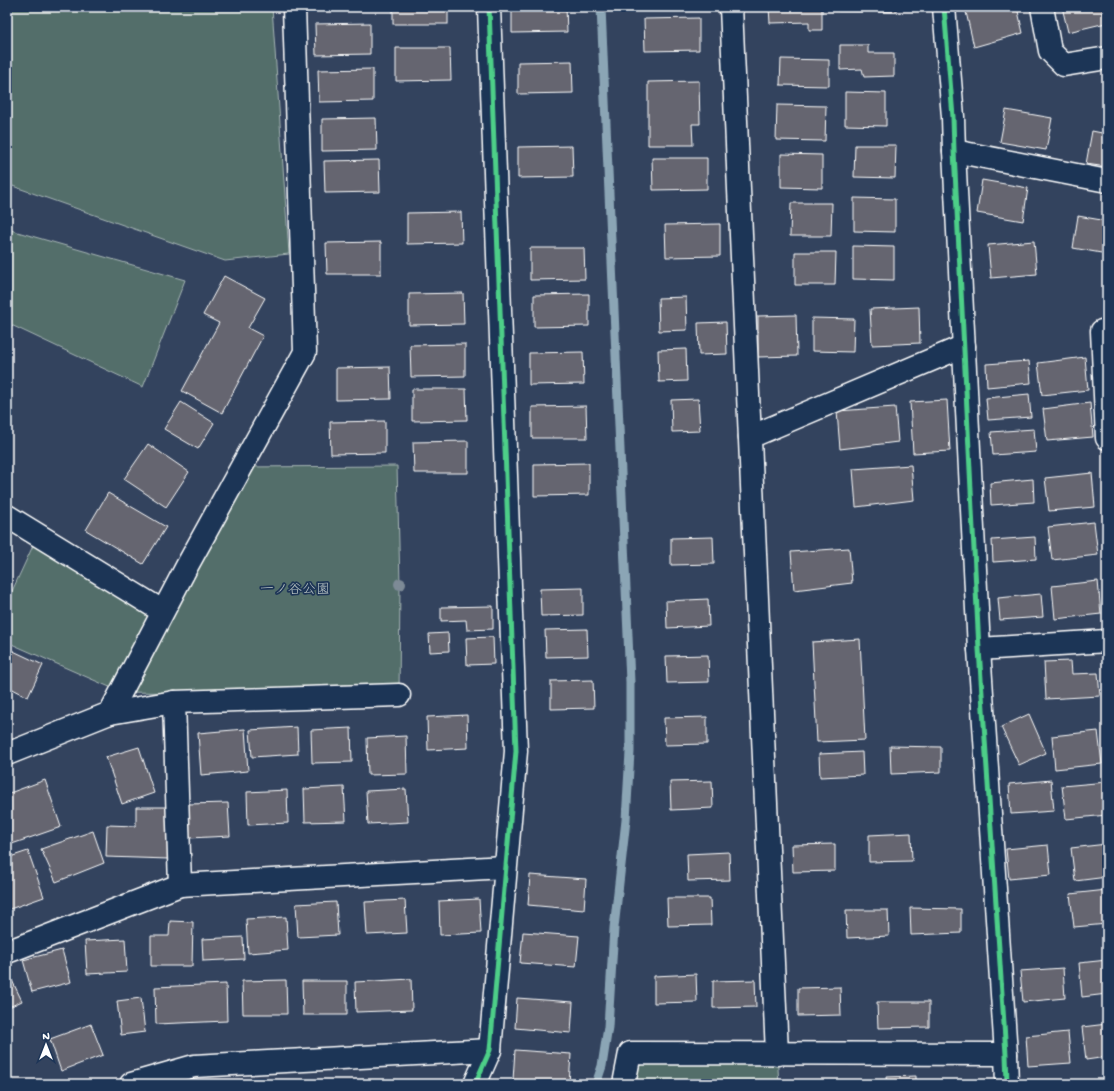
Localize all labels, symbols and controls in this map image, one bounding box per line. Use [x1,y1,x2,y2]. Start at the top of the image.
park label: 一ノ谷公園 [260,582,330,599]
north arrow [26,1025,66,1065]
text: N [42,1031,50,1043]

